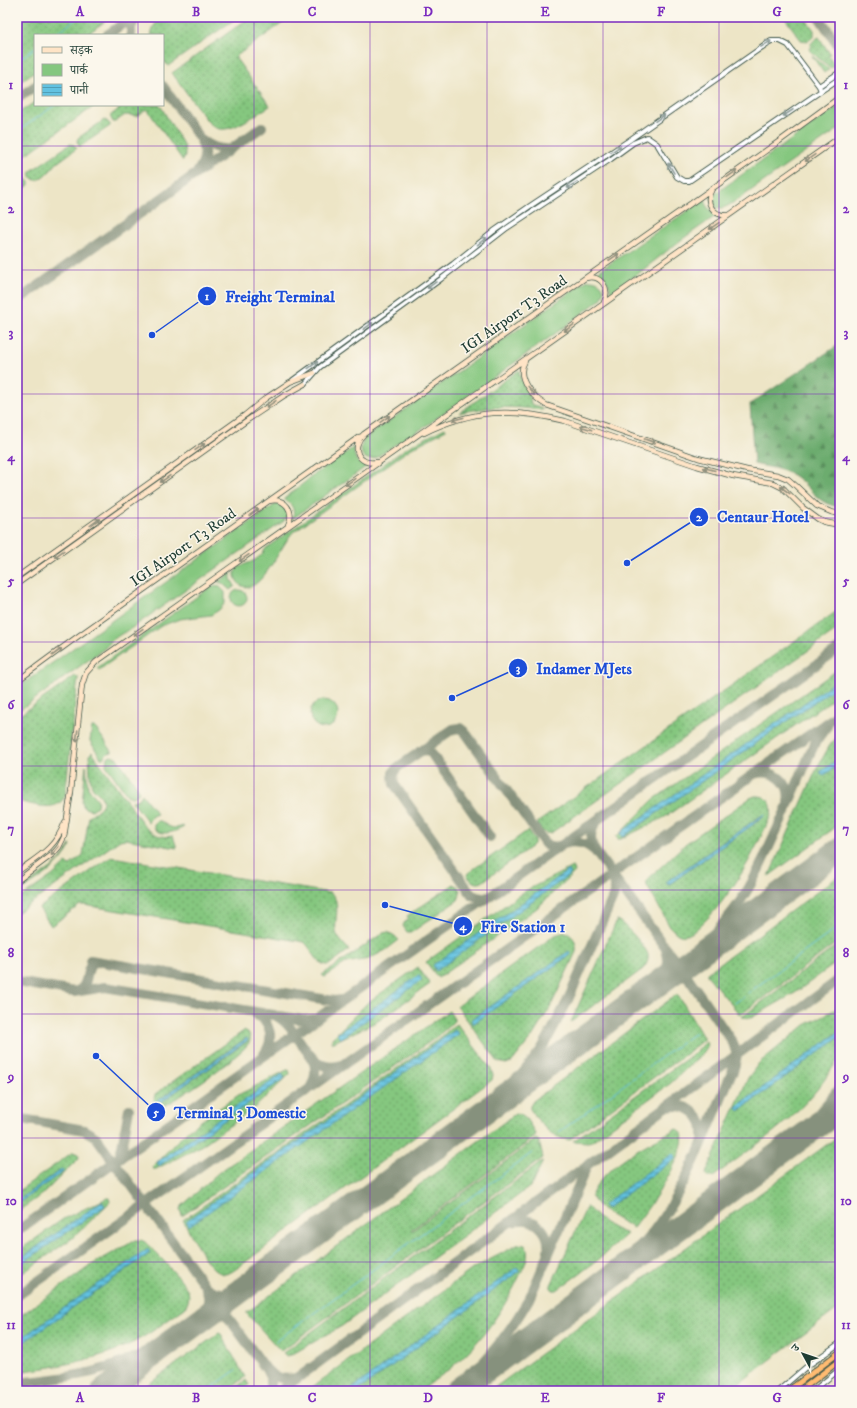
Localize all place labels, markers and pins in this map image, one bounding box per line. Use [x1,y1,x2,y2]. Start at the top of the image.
callout: Freight Terminal [197,282,343,310]
callout: Centaur Hotel [689,503,817,531]
callout: Indamer MJets [508,654,640,682]
callout: Fire Station 1 [453,912,574,940]
callout: Terminal 3 Domestic [146,1098,314,1126]

